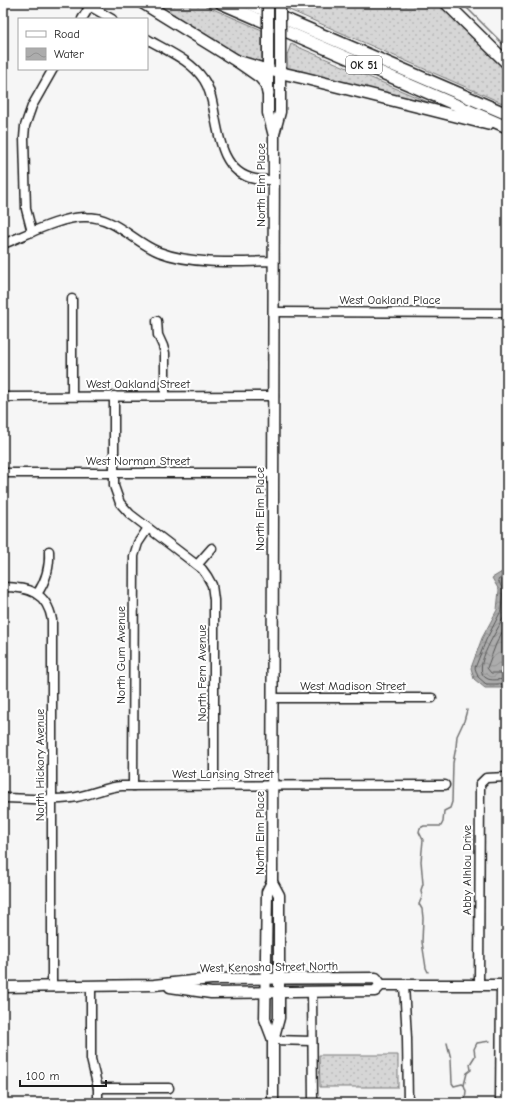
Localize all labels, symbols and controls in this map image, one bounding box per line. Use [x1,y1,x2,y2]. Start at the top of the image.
legend [18,18,148,70]
text: Road [54,27,80,41]
text: Water [54,47,84,61]
road number: OK 51 [346,56,382,74]
street label: North Elm Place [254,143,268,227]
street label: West Oakland Place [340,293,440,307]
street label: West Oakland Street [86,377,190,391]
street label: West Norman Street [86,454,190,468]
street label: North Elm Place [253,467,267,551]
street label: North Gum Avenue [114,606,128,704]
street label: North Fern Avenue [195,624,209,722]
street label: West Madison Street [300,679,406,693]
street label: North Hickory Avenue [33,709,47,821]
street label: West Lansing Street [172,767,274,781]
street label: North Elm Place [253,791,267,875]
street label: Abby Alhlou Drive [460,825,474,915]
street label: West Kenosha Street North [200,959,338,975]
scale bar [20,1062,106,1088]
text: 100 m [26,1069,59,1083]

